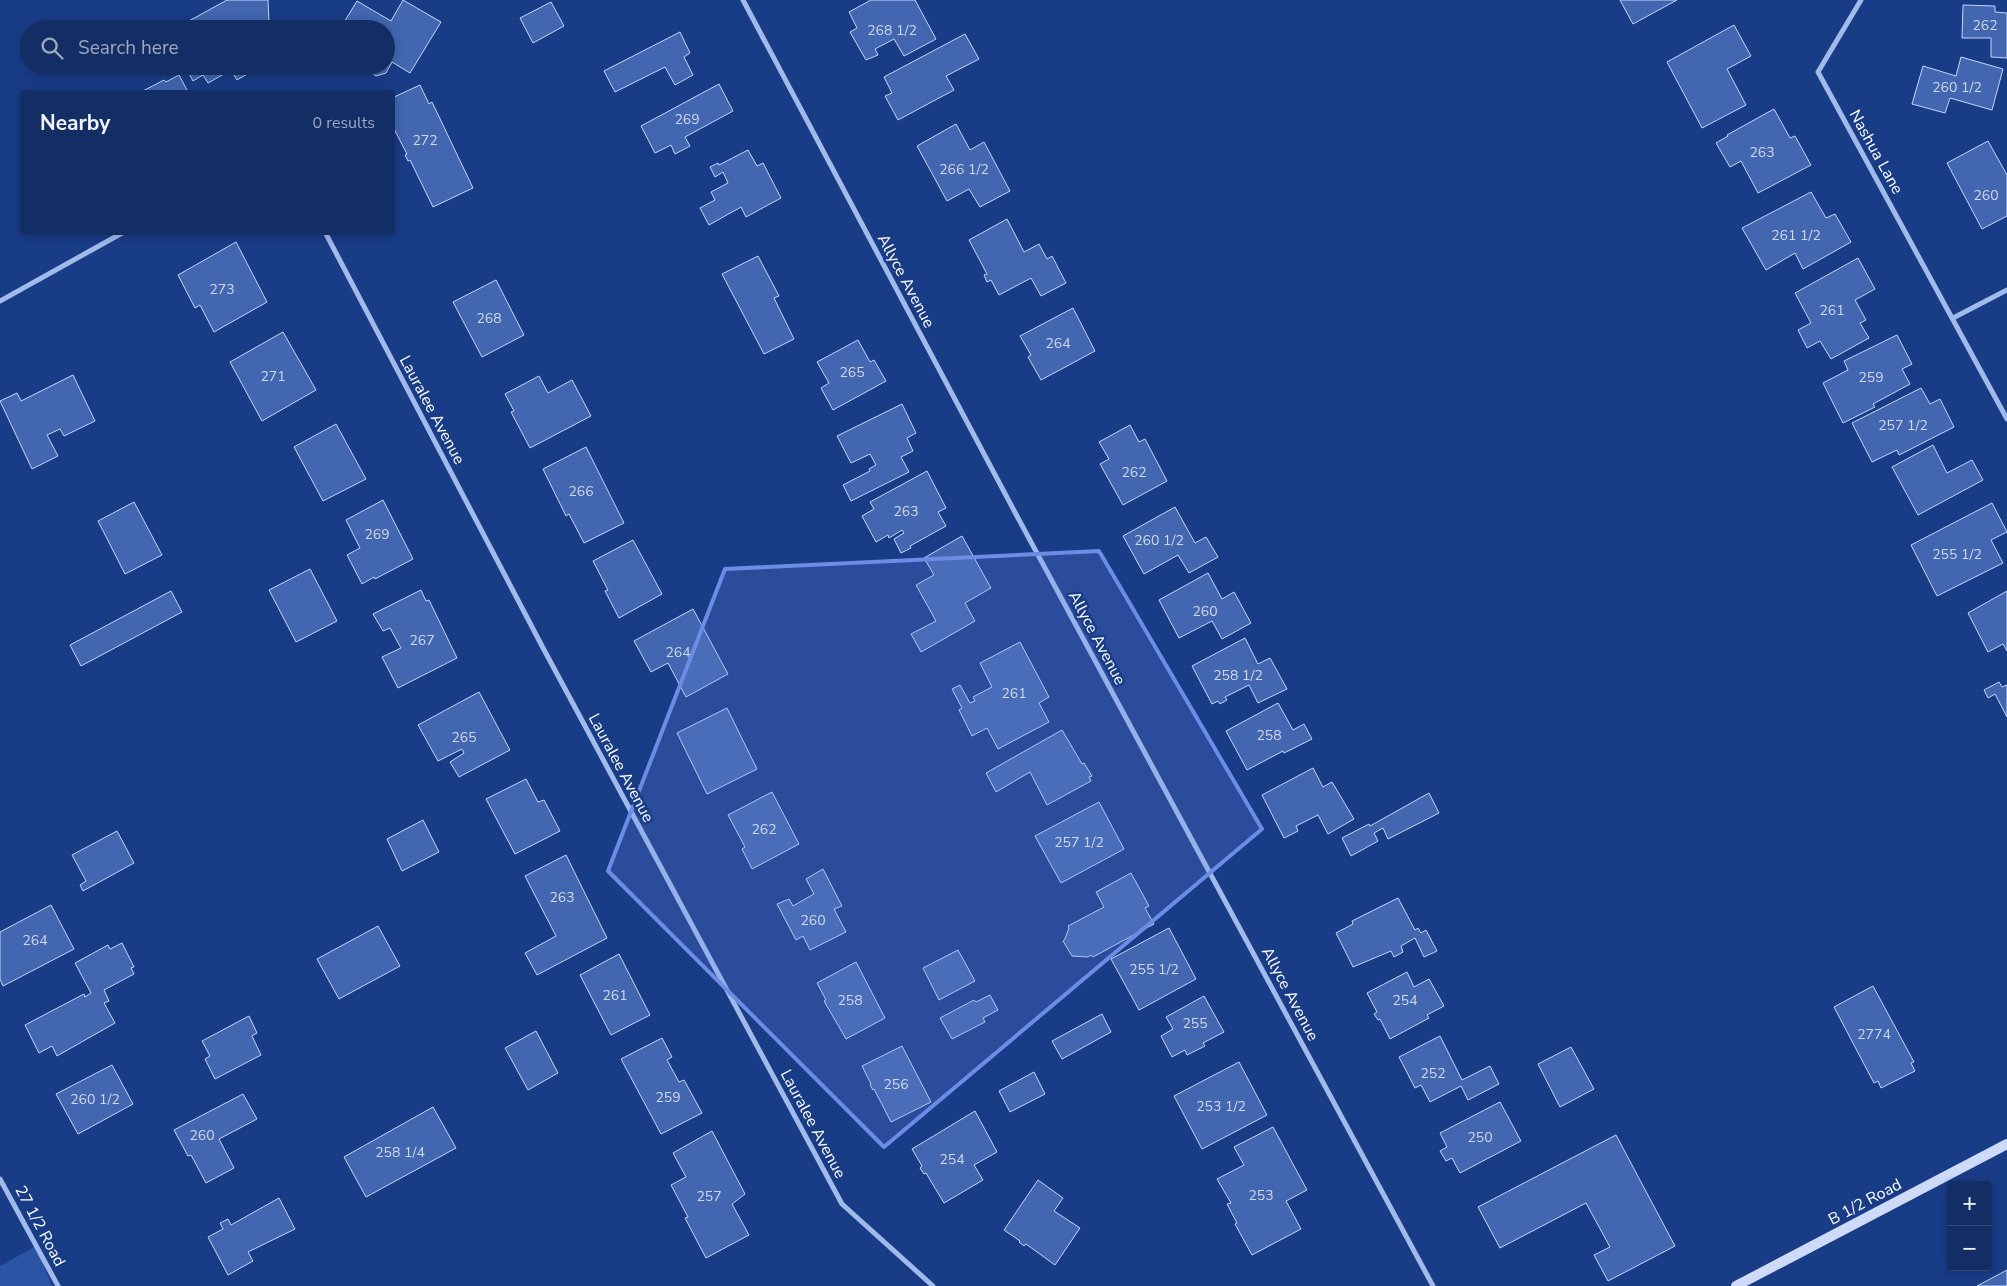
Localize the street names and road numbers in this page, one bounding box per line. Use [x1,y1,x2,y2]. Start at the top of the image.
street label: Nashua Lane [1844,106,1908,198]
street label: Allyce Avenue [872,230,940,332]
street label: Lauralee Avenue [394,352,470,468]
street label: Allyce Avenue [1063,587,1131,689]
street label: Lauralee Avenue [583,710,659,826]
street label: Allyce Avenue [1256,943,1324,1045]
street label: Lauralee Avenue [775,1066,851,1182]
street label: B 1/2 Road [1825,1174,1905,1230]
street label: 27 1/2 Road [10,1182,70,1270]

